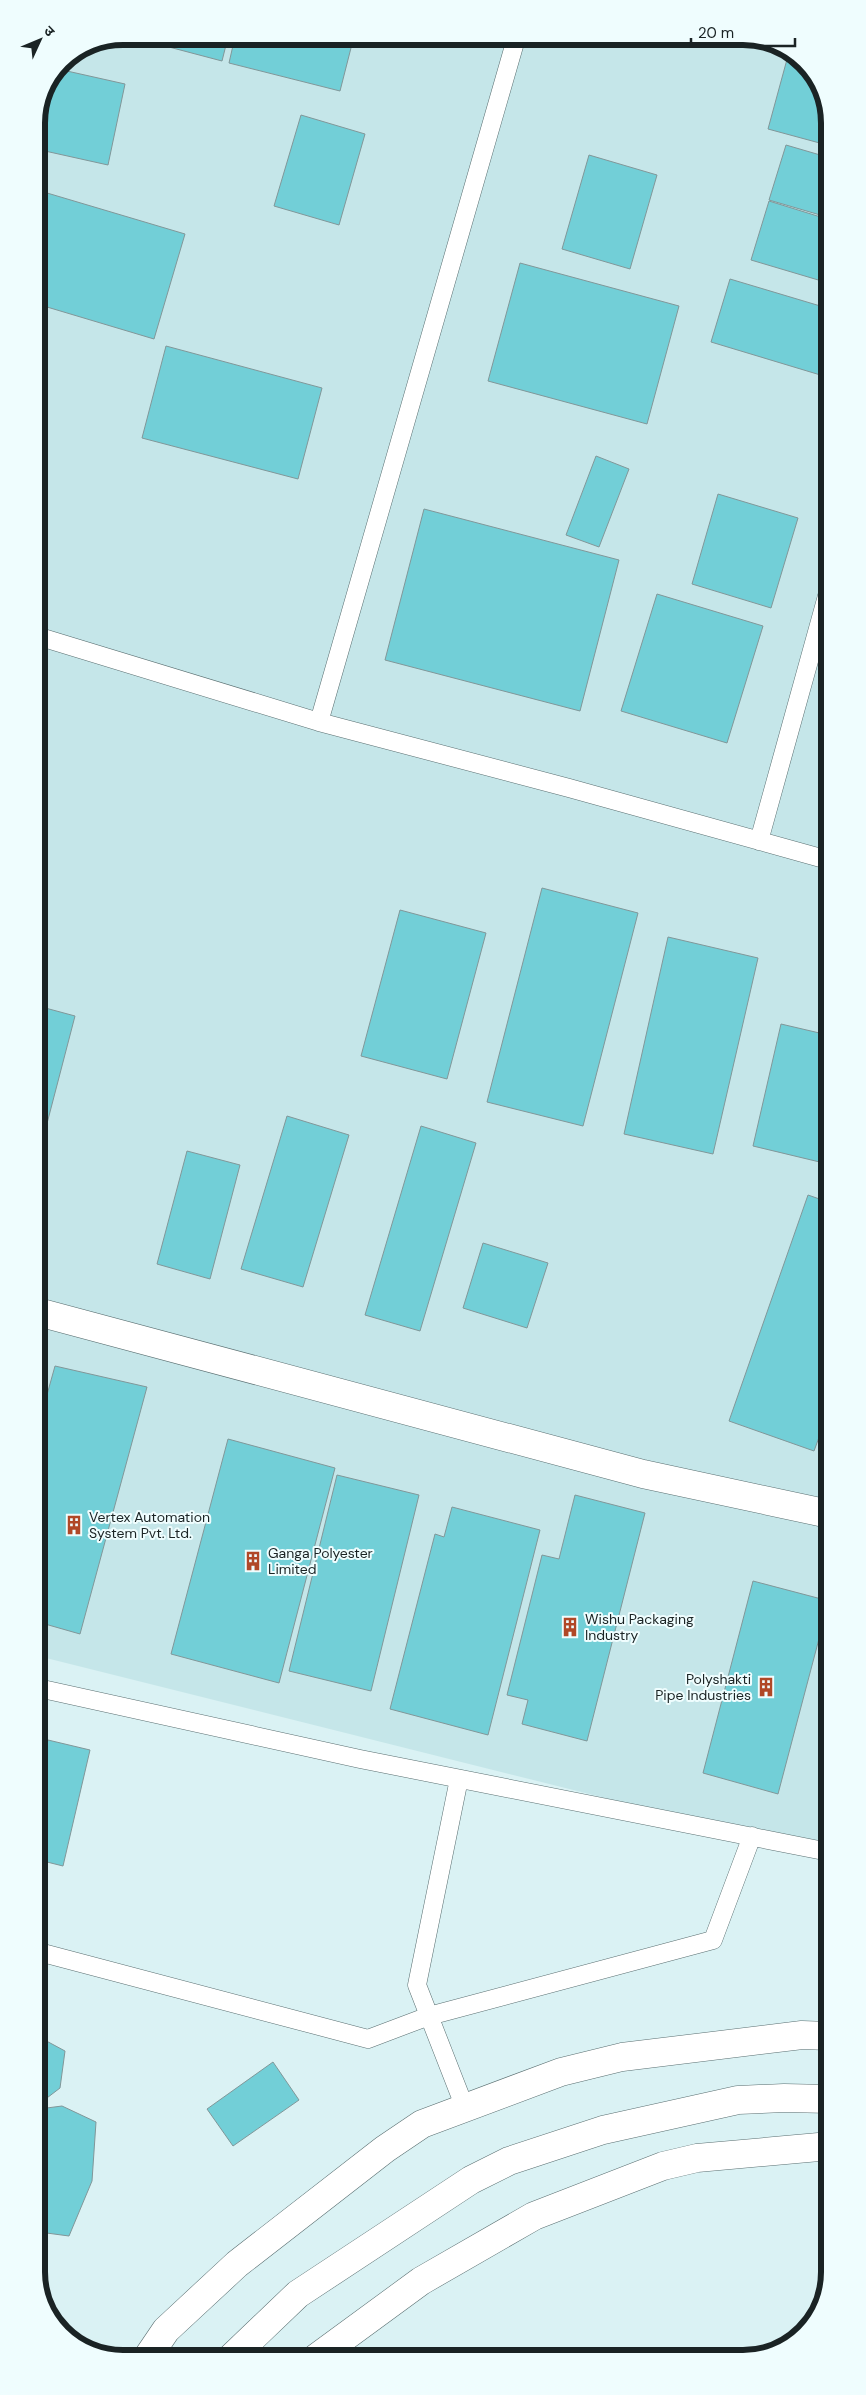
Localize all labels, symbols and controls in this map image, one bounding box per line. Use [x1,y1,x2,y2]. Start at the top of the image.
north arrow [15,15,65,65]
scale bar [691,15,795,47]
text: उ [40,22,59,41]
text: 20 m [698,23,734,43]
place label: Vertex Automation System Pvt. Ltd. [89,1508,210,1542]
building icon: Vertex Automation System Pvt. Ltd. [63,1514,85,1536]
place label: Ganga Polyester Limited [268,1544,373,1578]
building icon: Ganga Polyester Limited [242,1550,264,1572]
place label: Wishu Packaging Industry [585,1610,694,1644]
building icon: Wishu Packaging Industry [559,1616,581,1638]
place label: Polyshakti Pipe Industries [655,1670,751,1704]
building icon: Polyshakti Pipe Industries [755,1676,777,1698]

